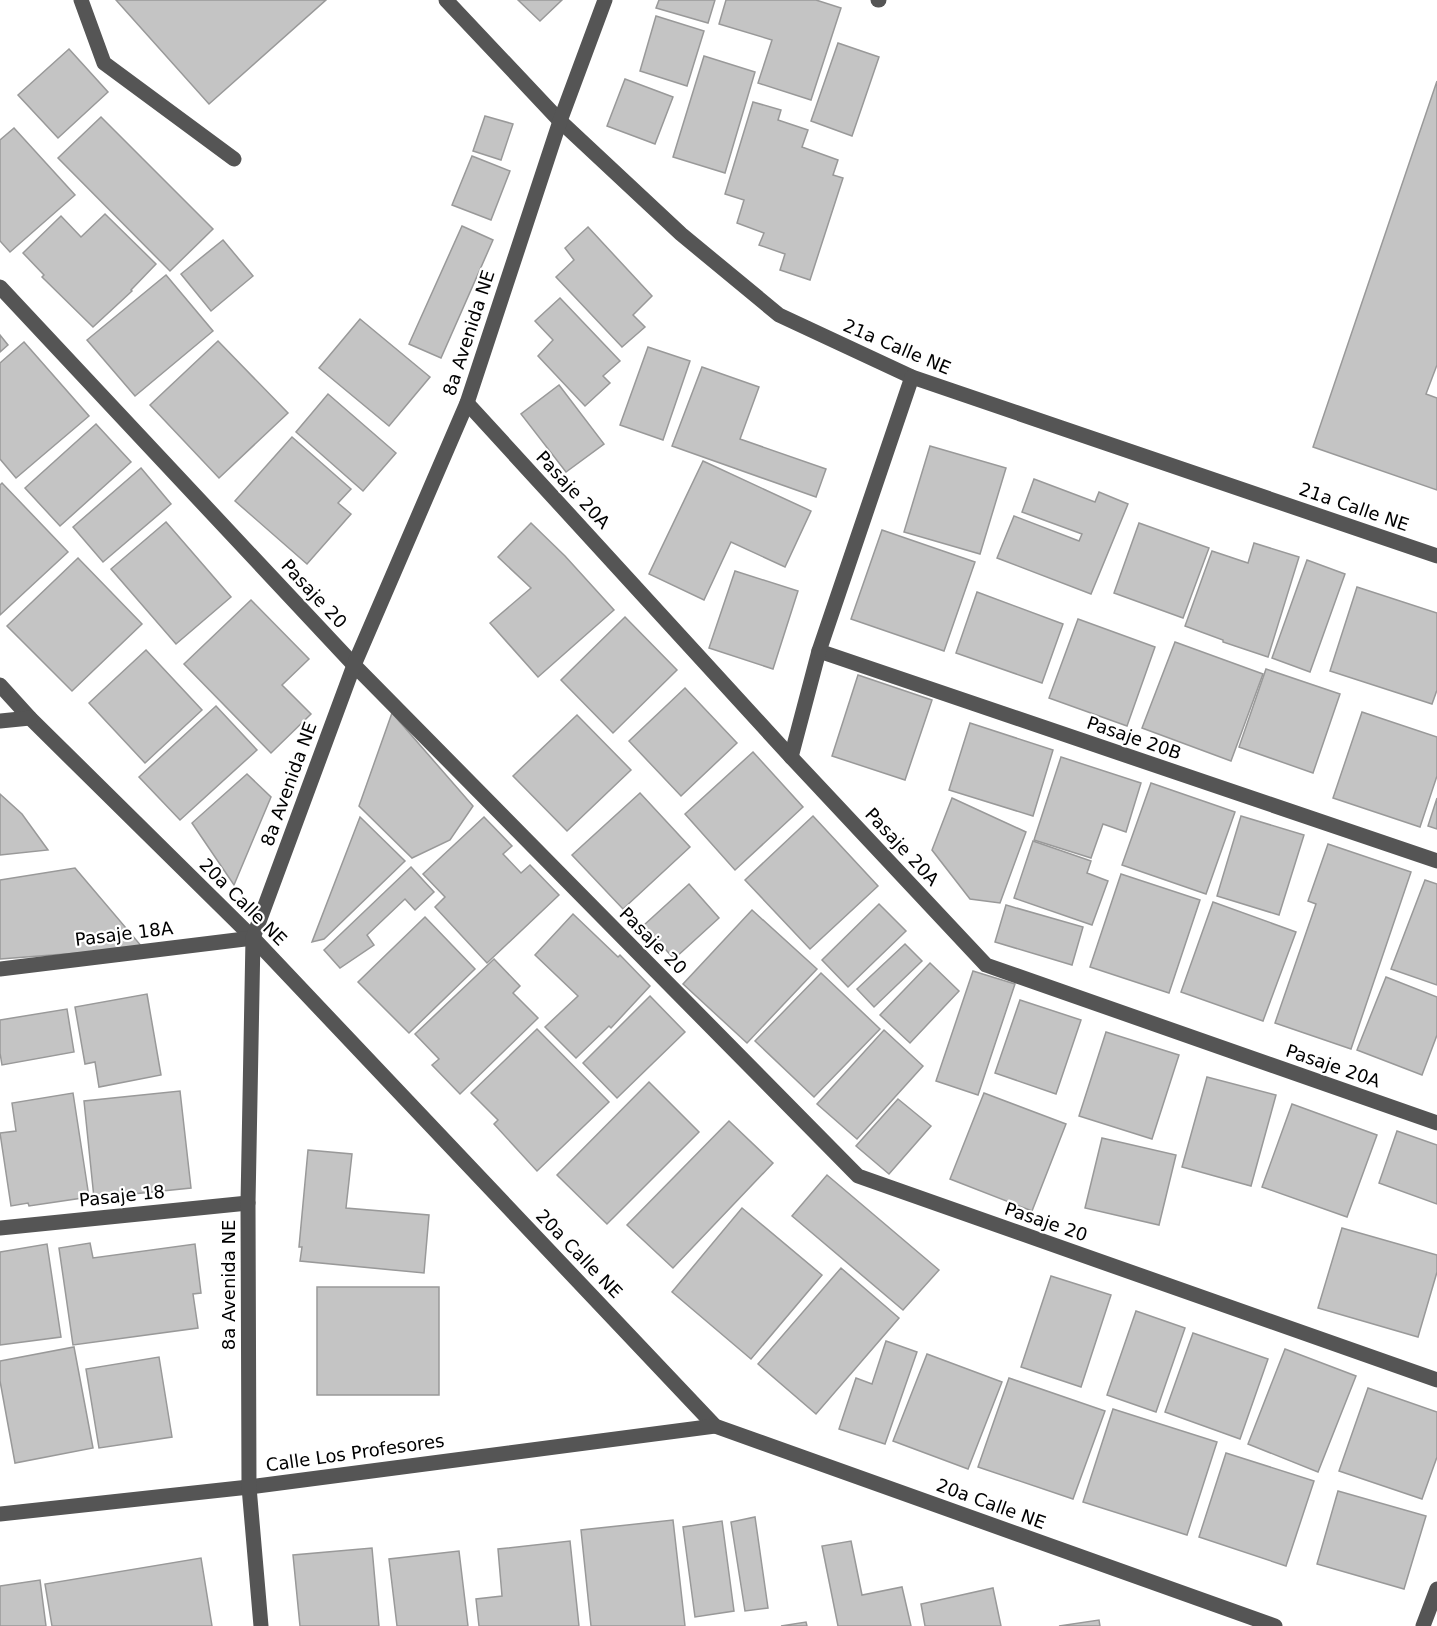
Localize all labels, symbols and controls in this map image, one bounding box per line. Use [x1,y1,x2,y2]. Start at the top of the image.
street label: 8a Avenida NE [438,267,499,398]
street label: 21a Calle NE [840,314,954,379]
street label: Pasaje 20A [532,446,615,533]
street label: 21a Calle NE [1296,478,1412,535]
street label: Pasaje 20 [277,555,351,632]
street label: Pasaje 20B [1084,712,1184,763]
street label: 8a Avenida NE [256,719,321,849]
street label: Pasaje 20A [861,803,944,890]
street label: 20a Calle NE [195,854,291,950]
street label: Pasaje 20 [615,903,691,979]
street label: Pasaje 18A [74,917,175,950]
street label: Pasaje 20A [1283,1040,1384,1092]
street label: Pasaje 18 [78,1181,166,1210]
street label: Pasaje 20 [1002,1198,1090,1245]
street label: 20a Calle NE [532,1205,627,1302]
street label: 8a Avenida NE [218,1220,239,1350]
street label: Calle Los Profesores [264,1430,446,1475]
street label: 20a Calle NE [934,1474,1049,1533]

